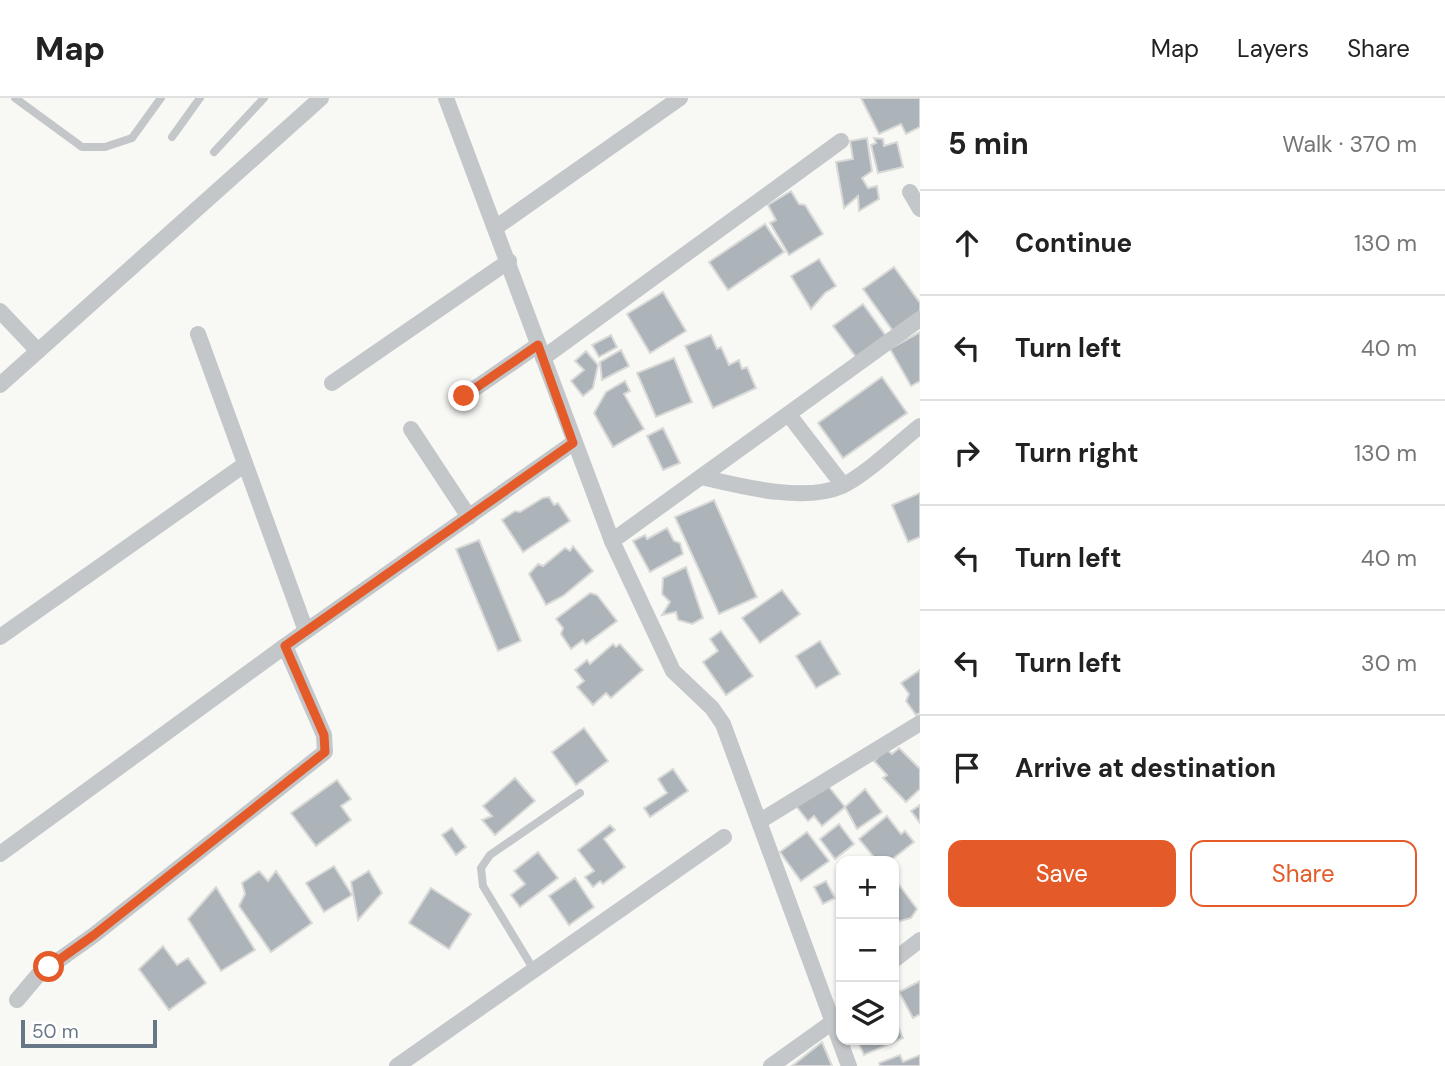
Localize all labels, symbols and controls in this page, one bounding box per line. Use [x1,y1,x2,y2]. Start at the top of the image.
text: Map [35,27,105,70]
text: Map [1151,33,1199,64]
text: Layers [1237,33,1309,64]
text: Share [1347,33,1410,64]
text: 5 min [948,124,1029,163]
text: Walk · 370 m [1282,129,1417,159]
icon: ahead [948,224,986,262]
text: Continue [1015,226,1132,260]
text: 130 m [1354,228,1417,258]
icon: left [948,329,986,367]
text: Turn left [1015,331,1122,365]
text: 40 m [1361,333,1417,363]
route end [448,380,479,411]
icon: right [948,434,986,472]
text: Turn right [1015,436,1139,470]
text: 130 m [1354,438,1417,468]
icon: left [948,539,986,577]
text: Turn left [1015,541,1122,575]
text: 40 m [1361,543,1417,573]
icon: left [948,644,986,682]
text: Turn left [1015,646,1122,680]
text: 30 m [1361,648,1417,678]
icon: arrive [948,749,986,787]
text: Arrive at destination [1015,751,1276,785]
button: Save [948,840,1176,907]
button: Share [1190,840,1417,907]
map controls [836,856,899,1045]
button: + [836,856,899,919]
button: − [836,919,899,982]
route start [33,951,64,982]
button: layers [836,982,899,1045]
scale bar [21,1017,158,1049]
text: 50 m [32,1019,79,1044]

